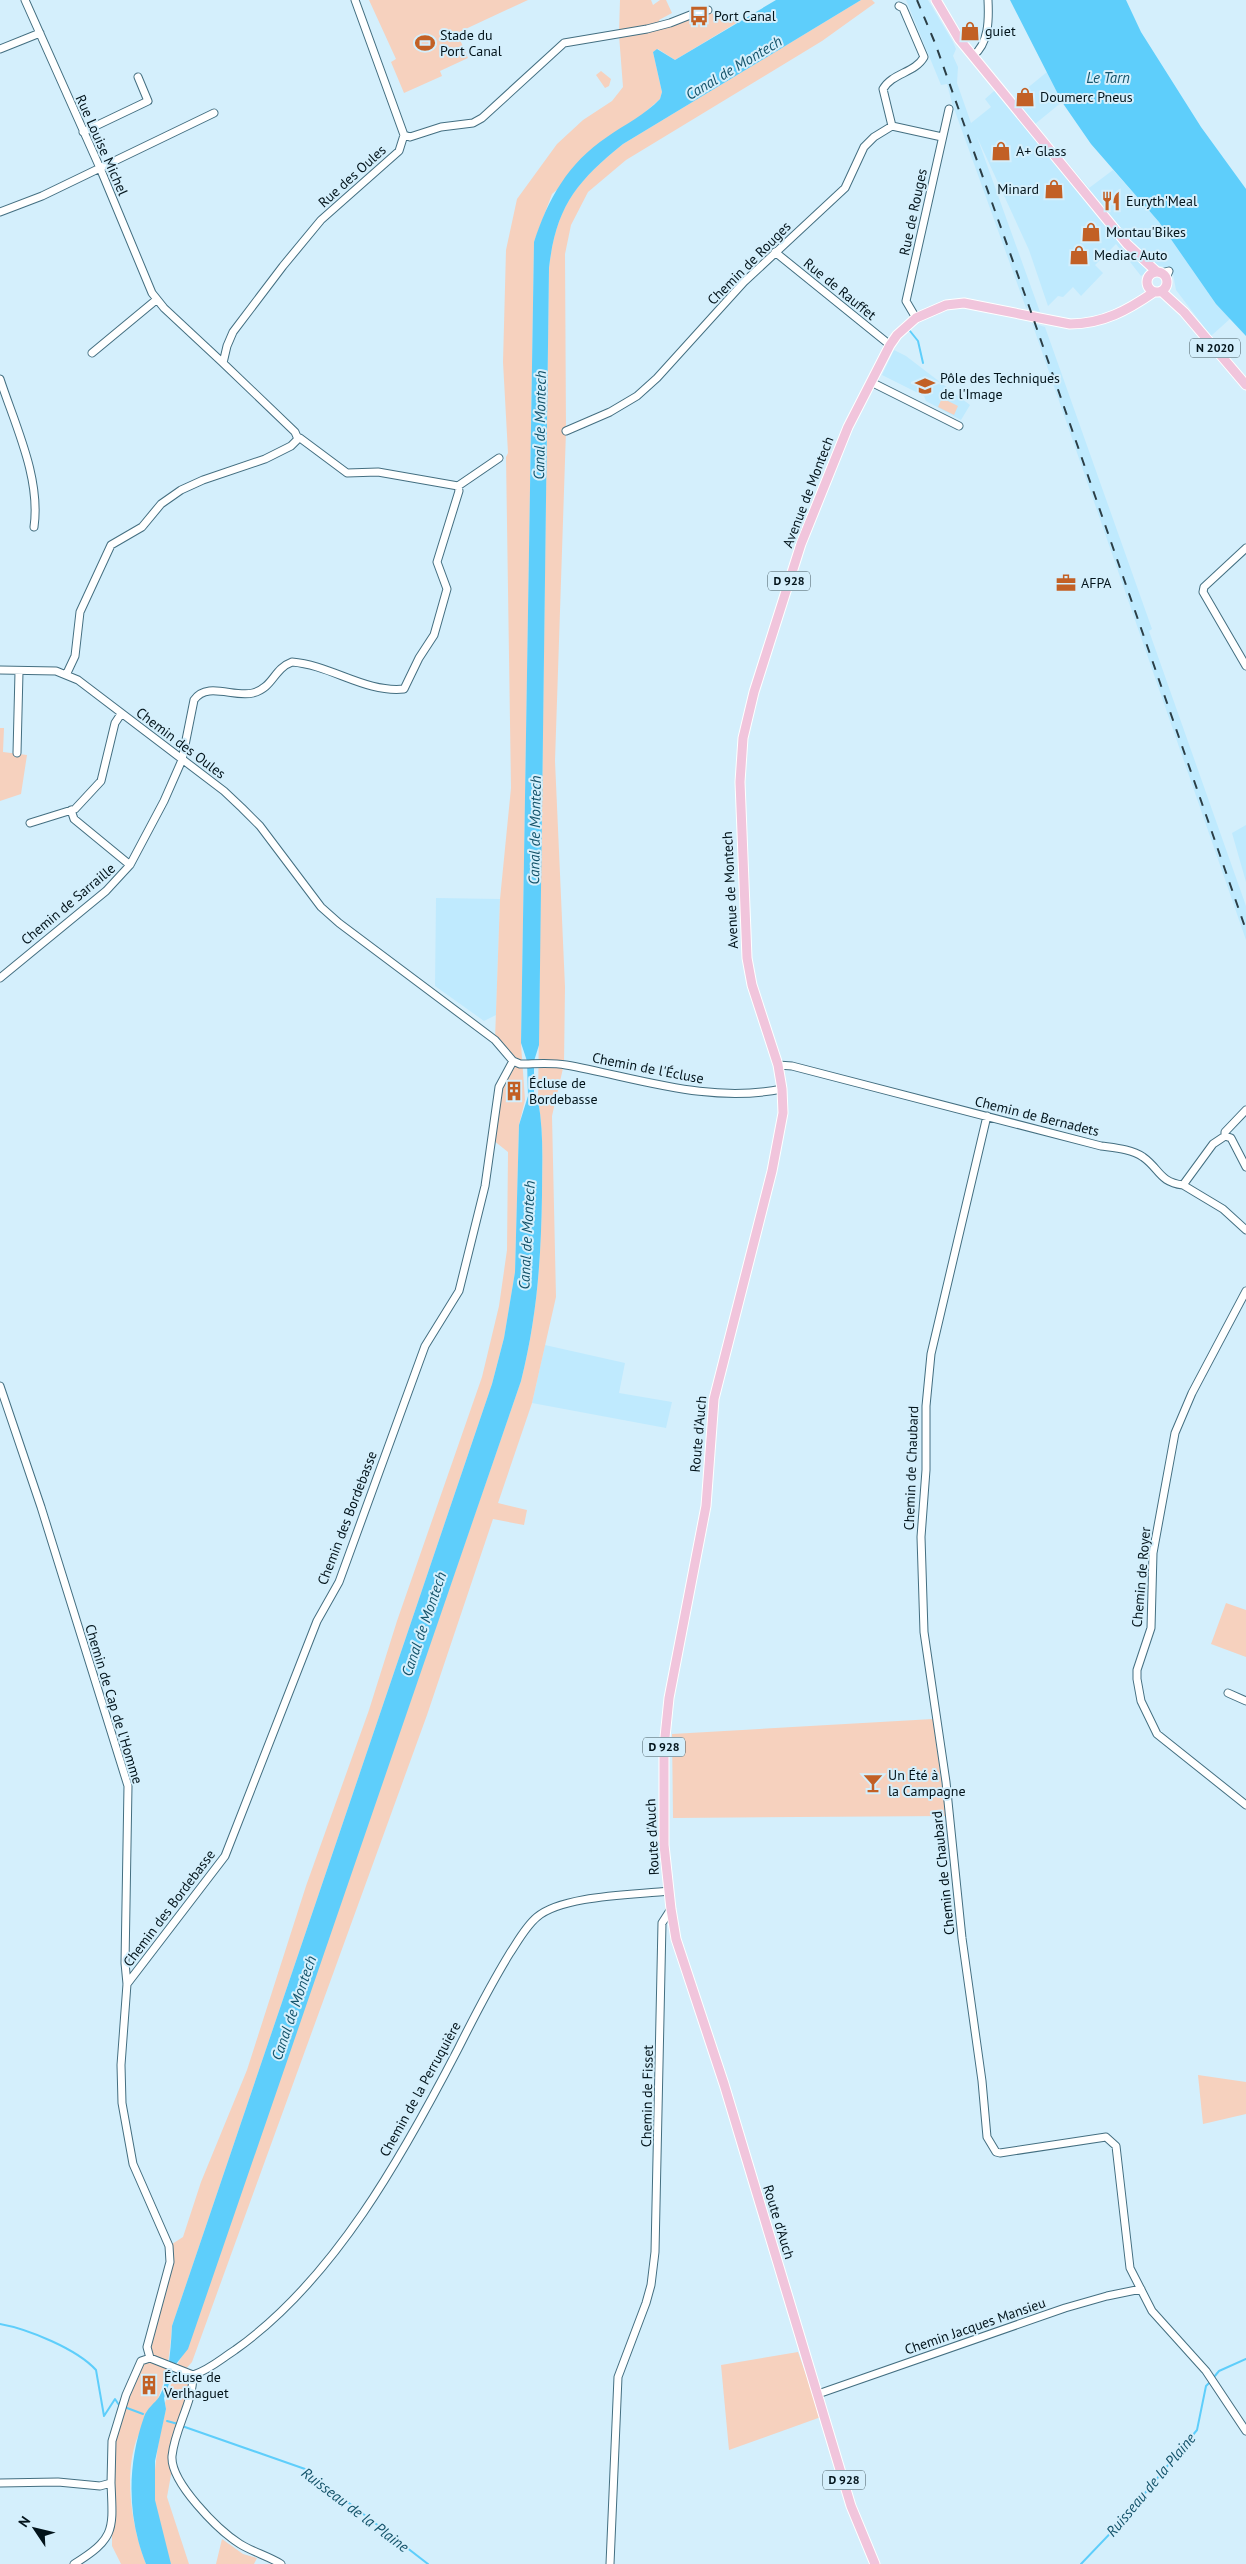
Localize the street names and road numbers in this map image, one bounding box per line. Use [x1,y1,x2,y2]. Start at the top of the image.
street label: Rue Louise Michel [72,92,132,198]
street label: Rue des Oules [314,141,390,211]
street label: Rue de Rouges [895,167,931,257]
street label: Chemin de Rouges [703,217,795,309]
street label: Rue de Rauffet [800,254,880,324]
road number: N 2020 [1190,338,1240,358]
street label: Avenue de Montech [779,434,837,550]
road number: D 928 [768,572,810,590]
street label: Chemin des Oules [133,703,230,783]
street label: Avenue de Montech [718,831,742,949]
street label: Chemin de Sarraille [17,859,119,949]
street label: Chemin de l'Écluse [591,1048,705,1088]
street label: Chemin de Bernadets [973,1092,1101,1140]
street label: Route d'Auch [686,1395,710,1473]
street label: Chemin de Chaubard [900,1405,922,1531]
street label: Chemin des Bordebasse [313,1448,381,1588]
street label: Chemin de Royer [1128,1526,1154,1628]
street label: Chemin de Cap de l'Homme [81,1622,147,1786]
road number: D 928 [643,1738,685,1756]
street label: Route d'Auch [641,1798,663,1876]
street label: Chemin de Chaubard [928,1810,958,1936]
street label: Chemin des Bordebasse [119,1846,219,1970]
street label: Chemin de la Perruquière [375,2018,465,2160]
street label: Chemin de Fisset [637,2044,657,2147]
street label: Route d'Auch [759,2183,799,2261]
street label: Chemin Jacques Mansieu [902,2293,1048,2359]
road number: D 928 [823,2470,865,2490]

